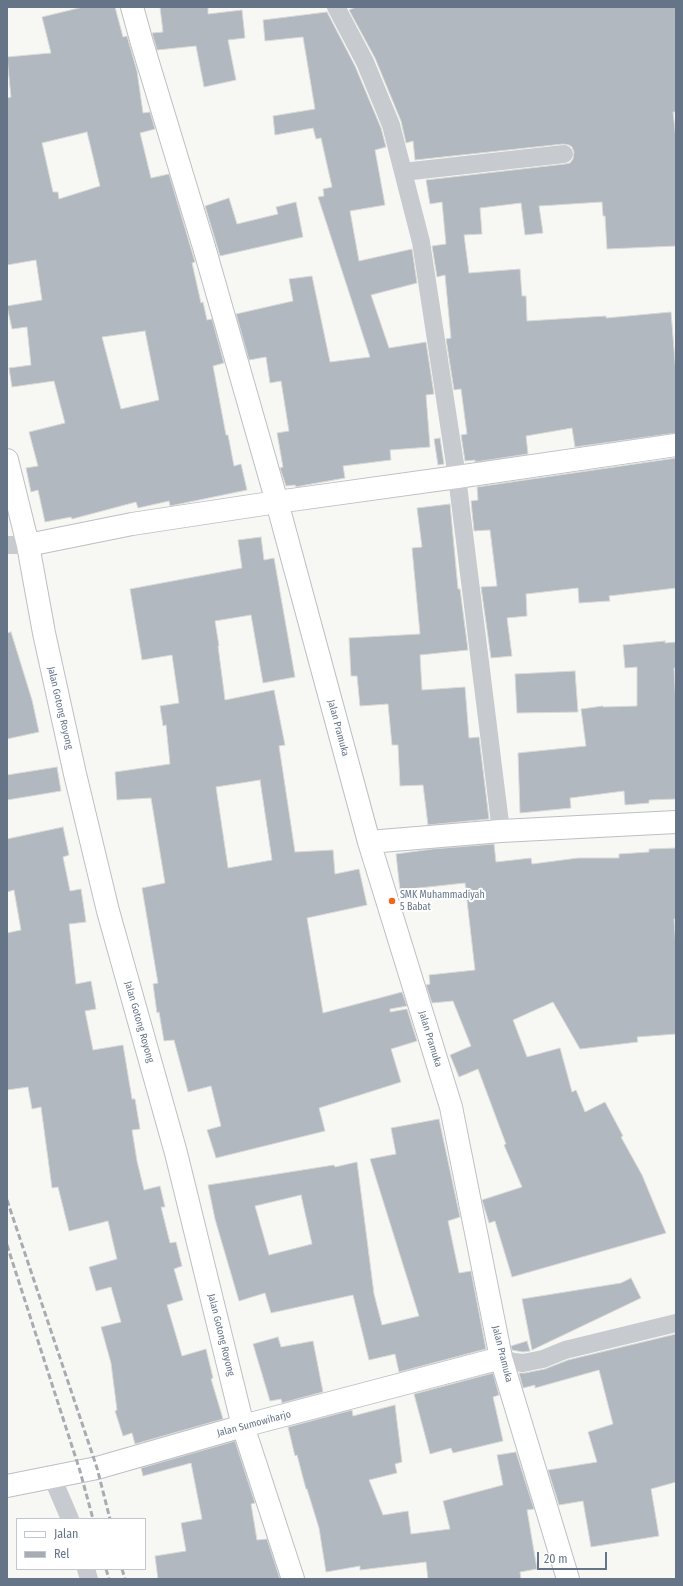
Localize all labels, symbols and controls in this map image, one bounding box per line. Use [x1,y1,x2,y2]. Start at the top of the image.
street label: Jalan Gotong Royong [45,665,75,751]
street label: Jalan Pramuka [325,698,351,758]
place label: SMK Muhammadiyah 5 Babat [400,889,485,912]
marker: SMK Muhammadiyah 5 Babat [387,896,397,906]
street label: Jalan Gotong Royong [122,980,156,1064]
street label: Jalan Pramuka [416,1009,444,1069]
street label: Jalan Gotong Royong [205,1293,237,1377]
street label: Jalan Pramuka [489,1324,515,1384]
street label: Jalan Sumowiharjo [216,1408,292,1440]
legend [16,1518,146,1570]
text: Jalan [54,1527,78,1541]
scale bar [539,1544,609,1570]
text: Rel [54,1547,69,1561]
text: 20 m [544,1552,568,1566]

